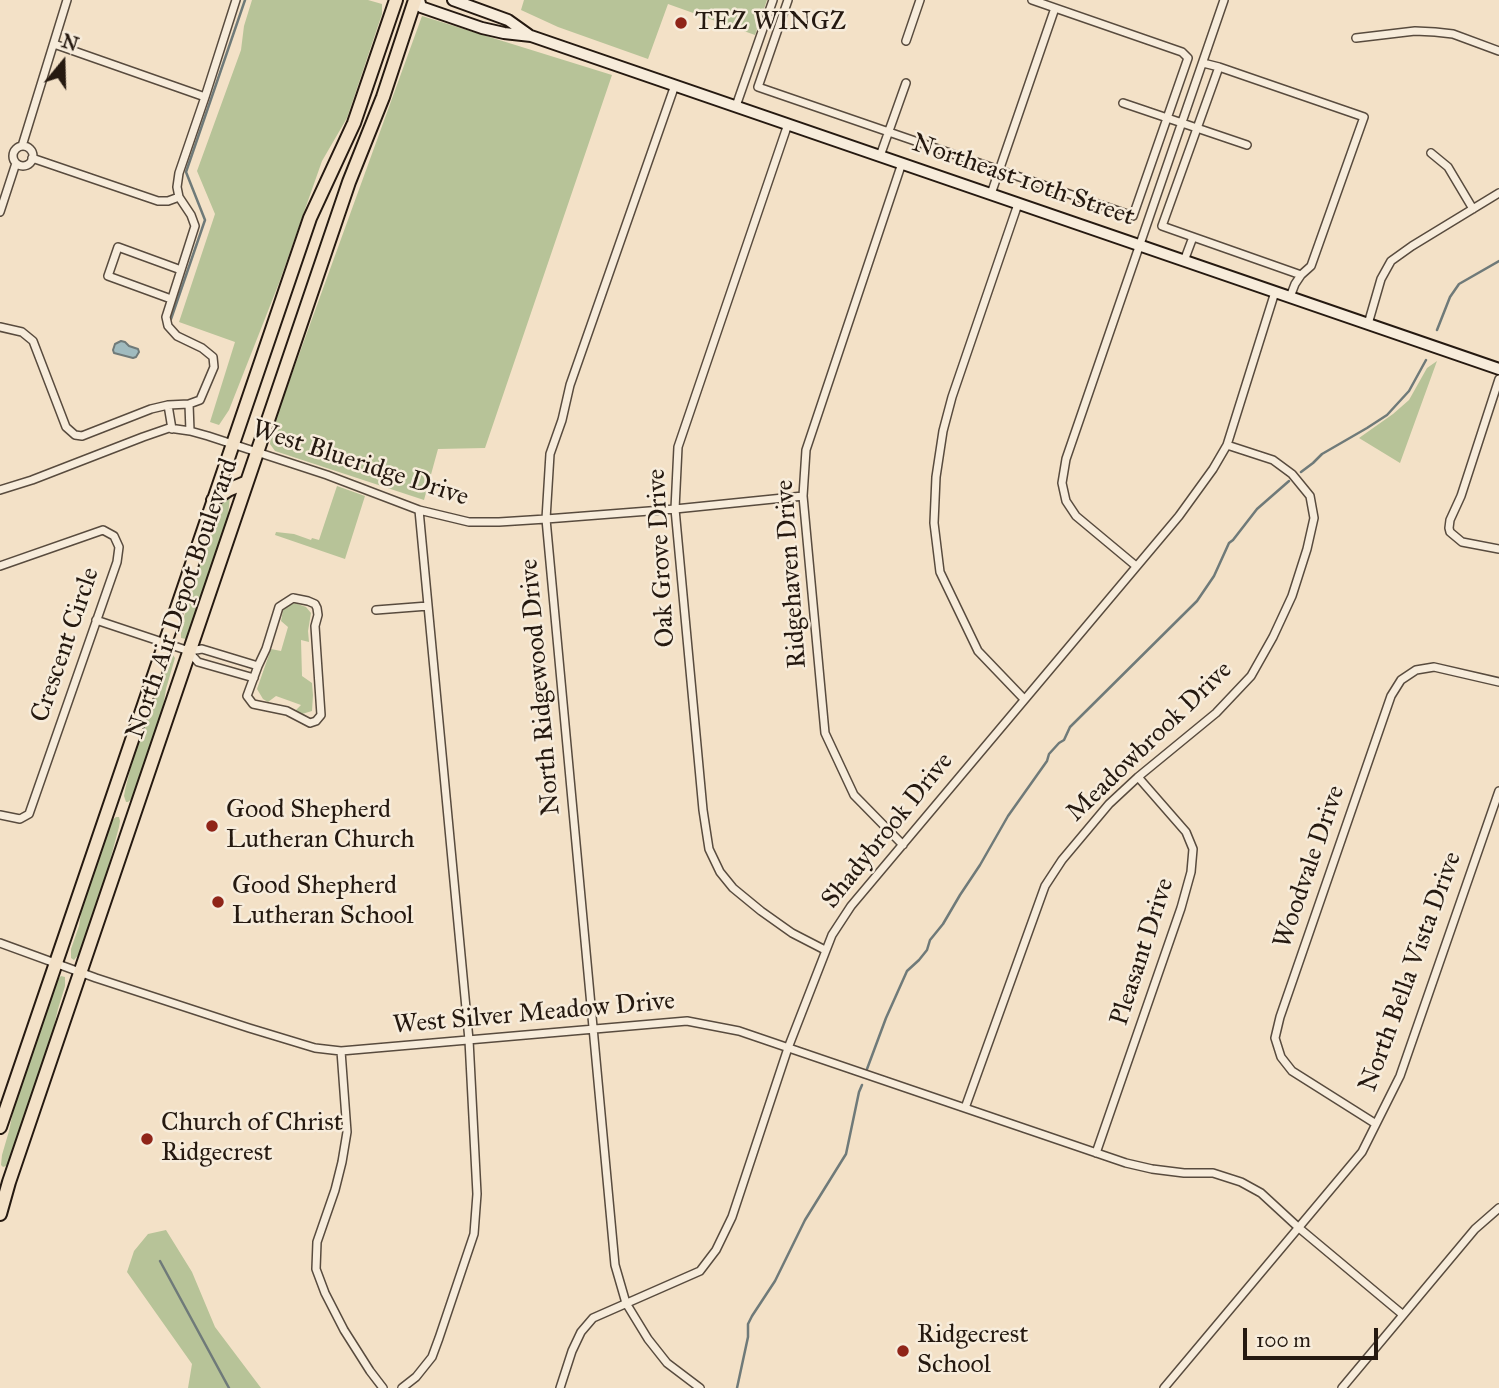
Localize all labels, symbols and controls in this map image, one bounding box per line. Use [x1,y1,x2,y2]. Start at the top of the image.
place label: TEZ WINGZ [695,7,846,39]
marker: TEZ WINGZ [673,15,689,31]
north arrow [28,28,98,98]
text: N [59,29,81,56]
street label: Northeast 10th Street [908,128,1138,234]
street label: West Blueridge Drive [248,414,472,514]
street label: North Air Depot Boulevard [120,455,246,743]
street label: Oak Grove Drive [642,468,682,648]
street label: Ridgehaven Drive [770,479,814,669]
street label: North Ridgewood Drive [514,557,568,817]
street label: Crescent Circle [25,564,107,726]
street label: Meadowbrook Drive [1061,655,1239,829]
street label: Shadybrook Drive [816,747,960,915]
street label: Woodvale Drive [1268,782,1352,952]
place label: Good Shepherd Lutheran Church [226,795,415,856]
marker: Good Shepherd Lutheran Church [204,818,220,834]
street label: North Bella Vista Drive [1353,848,1469,1096]
place label: Good Shepherd Lutheran School [232,871,414,932]
street label: Pleasant Drive [1105,874,1181,1030]
marker: Good Shepherd Lutheran School [210,894,226,910]
street label: West Silver Meadow Drive [392,986,676,1042]
place label: Church of Christ Ridgecrest [161,1108,343,1170]
marker: Church of Christ Ridgecrest [139,1131,155,1147]
scale bar [1247,1314,1382,1358]
place label: Ridgecrest School [917,1320,1028,1382]
text: 100 m [1256,1327,1311,1353]
marker: Ridgecrest School [895,1343,911,1359]

